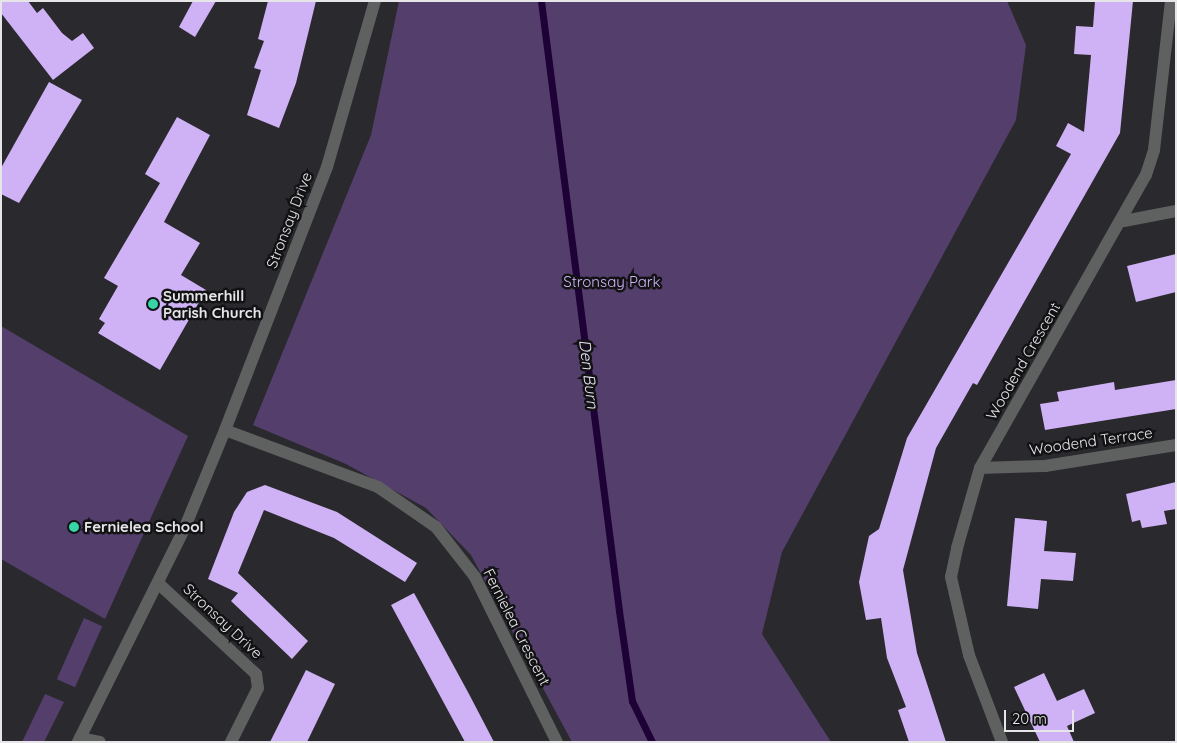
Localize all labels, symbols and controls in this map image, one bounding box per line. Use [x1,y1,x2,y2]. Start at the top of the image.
street label: Stronsay Drive [262,169,316,271]
park label: Stronsay Park [563,273,661,291]
place label: Summerhill Parish Church [163,286,261,321]
marker: Summerhill Parish Church [147,298,159,310]
street label: Woodend Crescent [982,299,1064,423]
water label: Den Burn [575,338,603,410]
street label: Woodend Terrace [1028,423,1154,459]
place label: Fernielea School [84,518,204,536]
marker: Fernielea School [68,521,80,533]
street label: Fernielea Crescent [480,566,554,688]
street label: Stronsay Drive [180,580,266,662]
scale bar [1007,700,1077,732]
text: 20 m [1012,709,1047,728]

